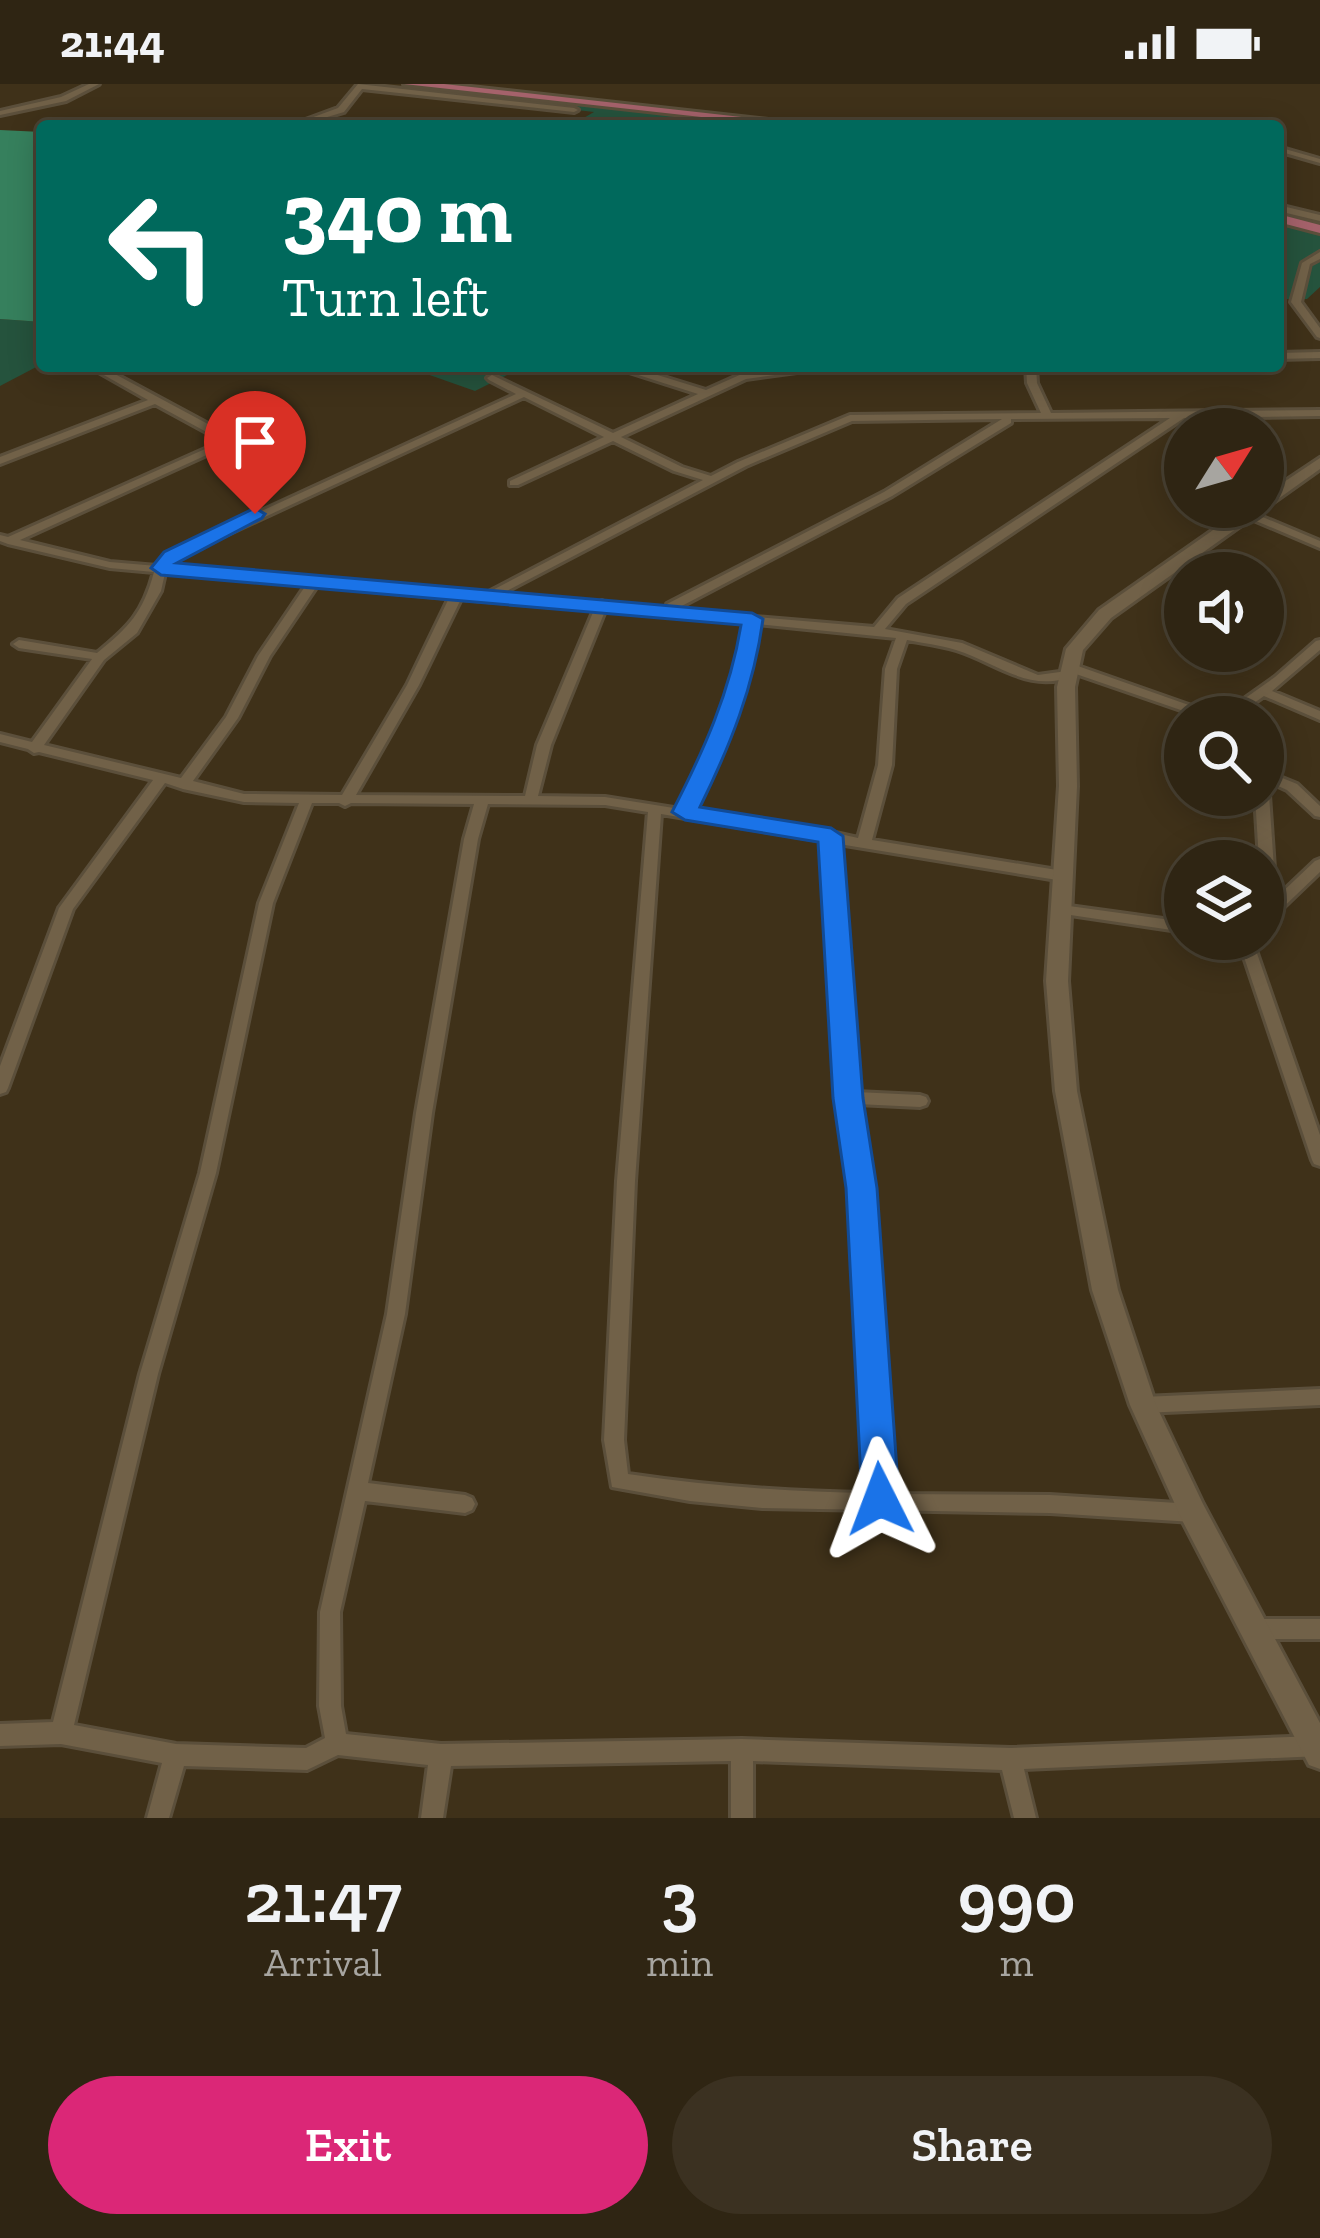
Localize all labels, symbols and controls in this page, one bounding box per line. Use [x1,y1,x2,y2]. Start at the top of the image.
text: 21:44 [60,15,165,69]
text: 340 m [282,163,512,264]
icon: left [84,168,240,324]
text: Turn left [282,265,489,330]
pin [204,391,306,514]
north arrow [1164,408,1284,528]
map controls [1164,408,1284,960]
icon: arrive [222,409,288,475]
button: sound [1164,552,1284,672]
button: search [1164,696,1284,816]
button: layers [1164,840,1284,960]
position arrow [817,1436,943,1562]
text: 21:47 [244,1854,402,1940]
text: 3 [661,1854,698,1940]
text: 990 [957,1854,1076,1940]
text: Arrival [264,1939,382,1986]
text: min [646,1939,713,1986]
text: m [1000,1939,1033,1986]
button: Exit [48,2076,648,2214]
button: Share [672,2076,1272,2214]

